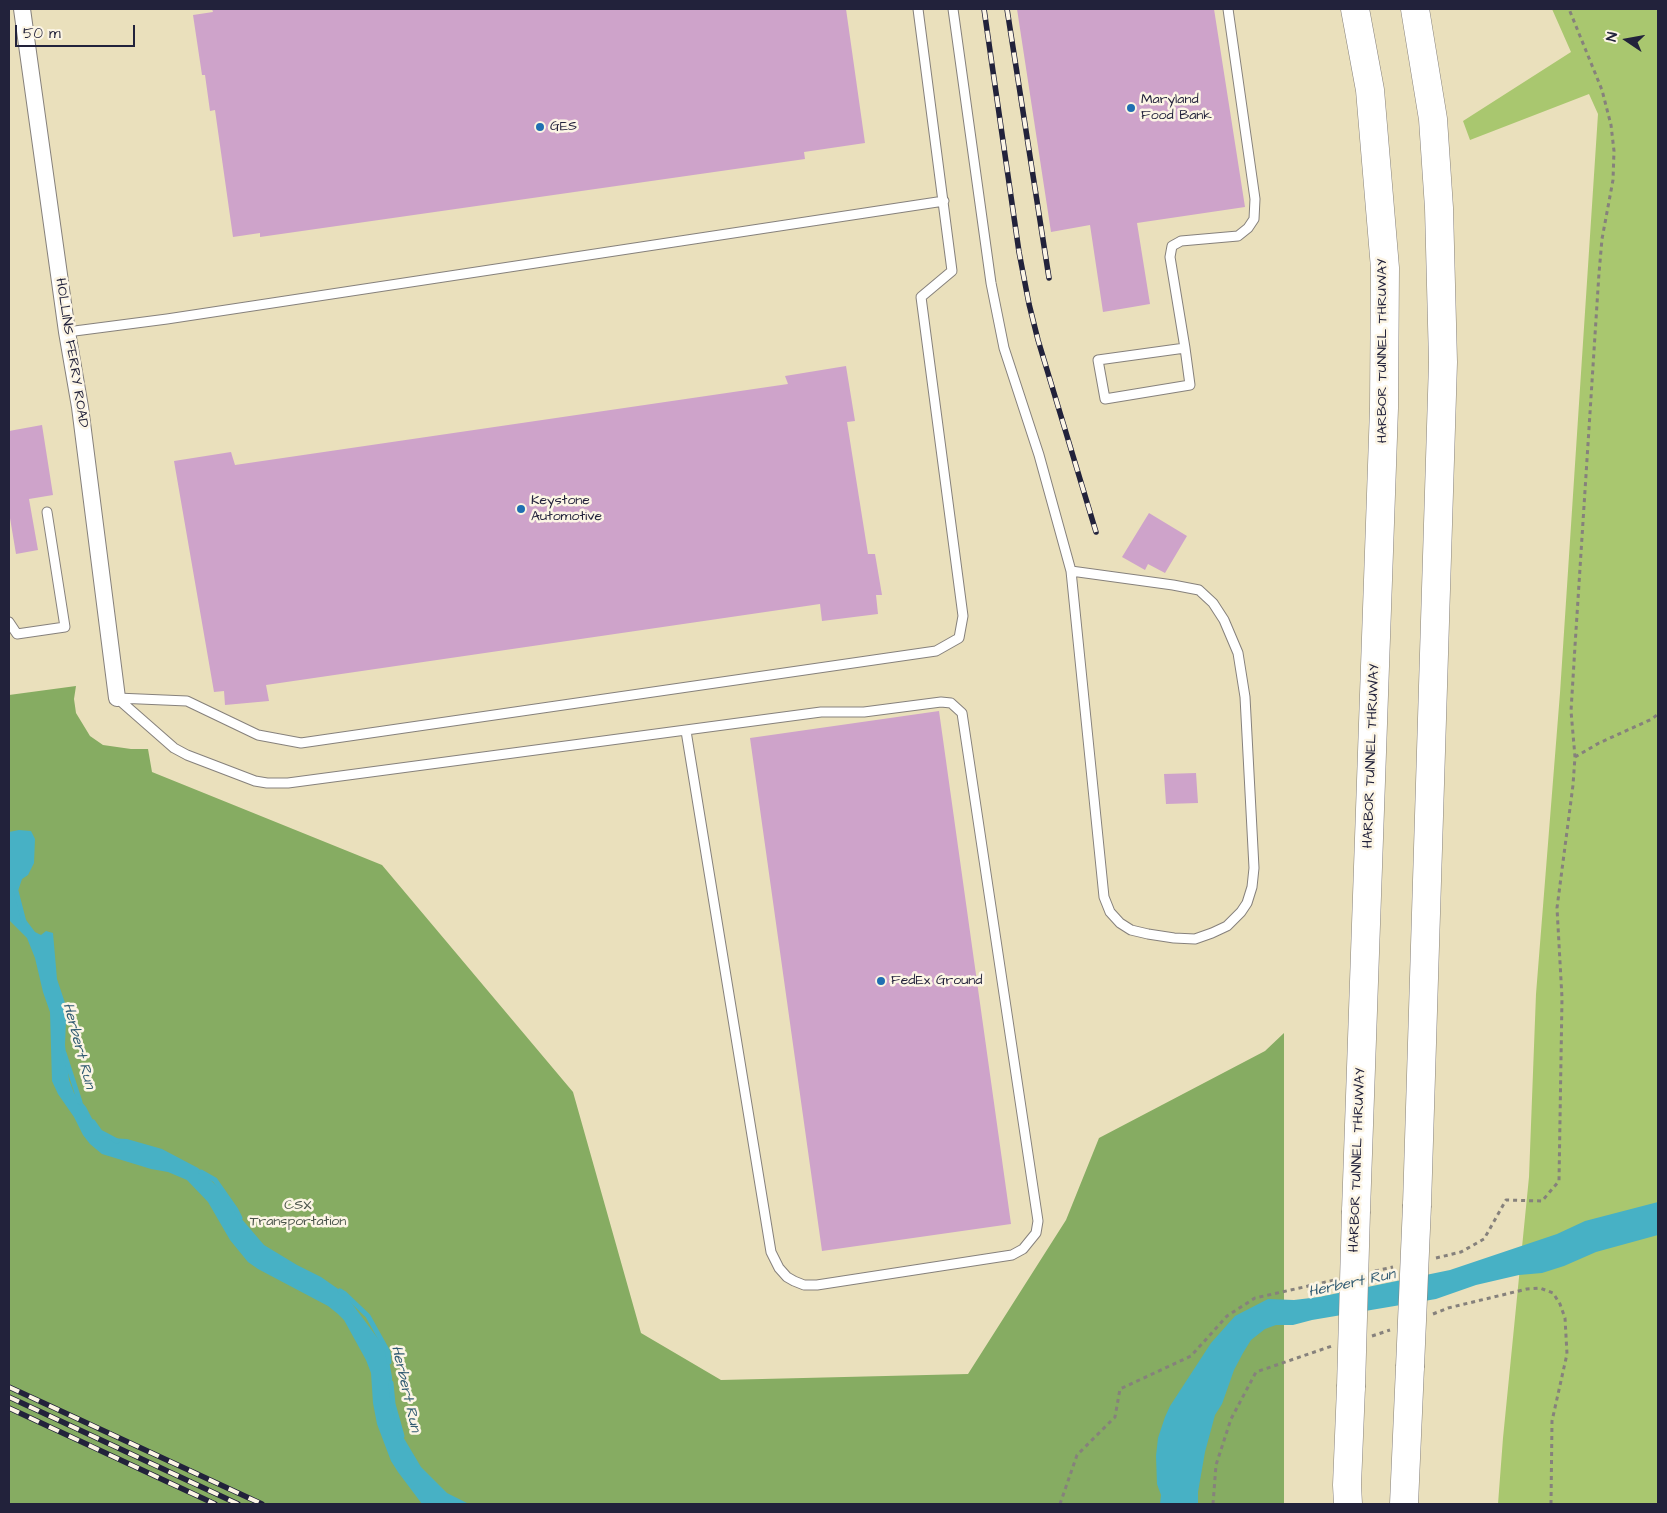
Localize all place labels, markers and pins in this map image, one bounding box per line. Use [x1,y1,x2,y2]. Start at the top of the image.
place label: Maryland Food Bank [1141,92,1212,124]
marker: Maryland Food Bank [1125,102,1137,114]
place label: GES [550,119,577,135]
marker: GES [534,121,546,133]
place label: Keystone Automotive [531,493,602,526]
marker: Keystone Automotive [515,503,527,515]
place label: FedEx Ground [891,973,983,989]
marker: FedEx Ground [875,975,887,987]

